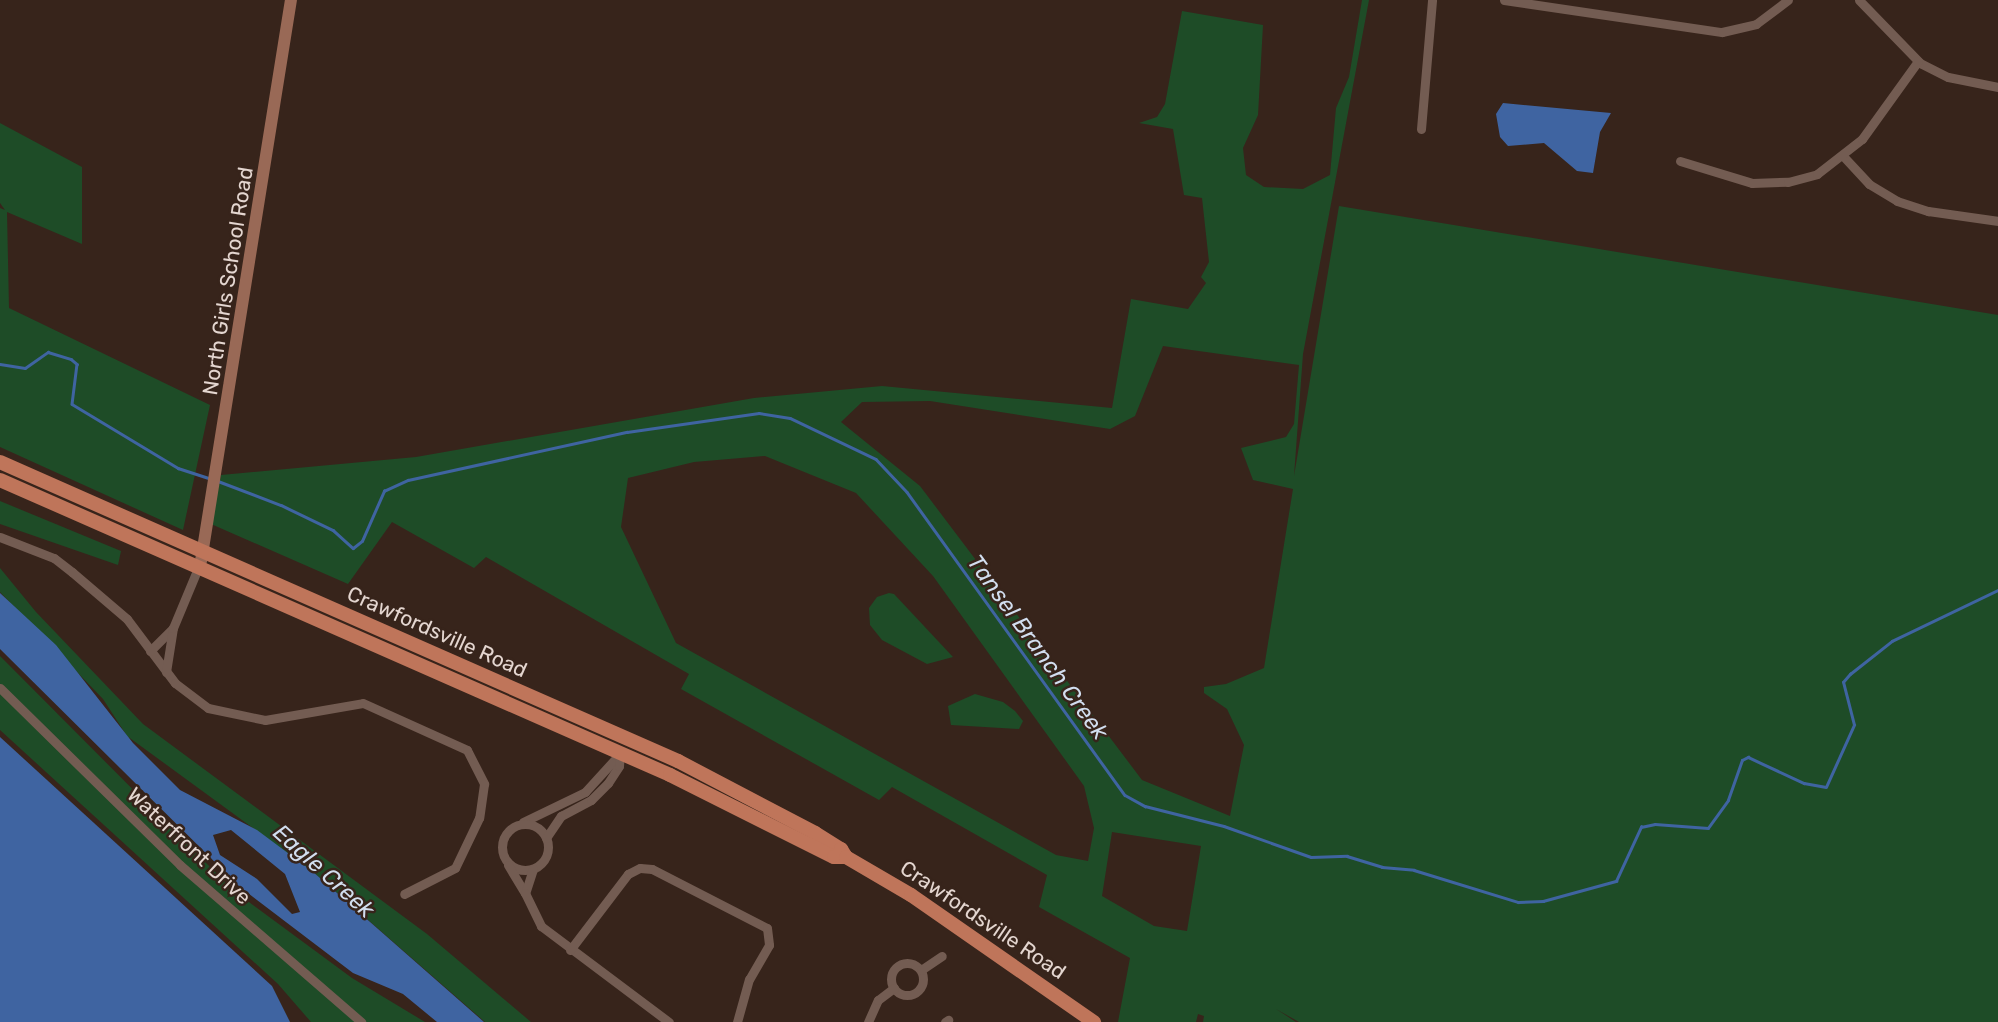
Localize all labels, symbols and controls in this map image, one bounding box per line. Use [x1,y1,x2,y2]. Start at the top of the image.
street label: North Girls School Road [198,165,258,397]
water label: Tansel Branch Creek [962,549,1114,745]
street label: Crawfordsville Road [343,581,531,683]
street label: Waterfront Drive [122,782,256,910]
water label: Eagle Creek [268,818,380,924]
street label: Crawfordsville Road [895,855,1071,985]

